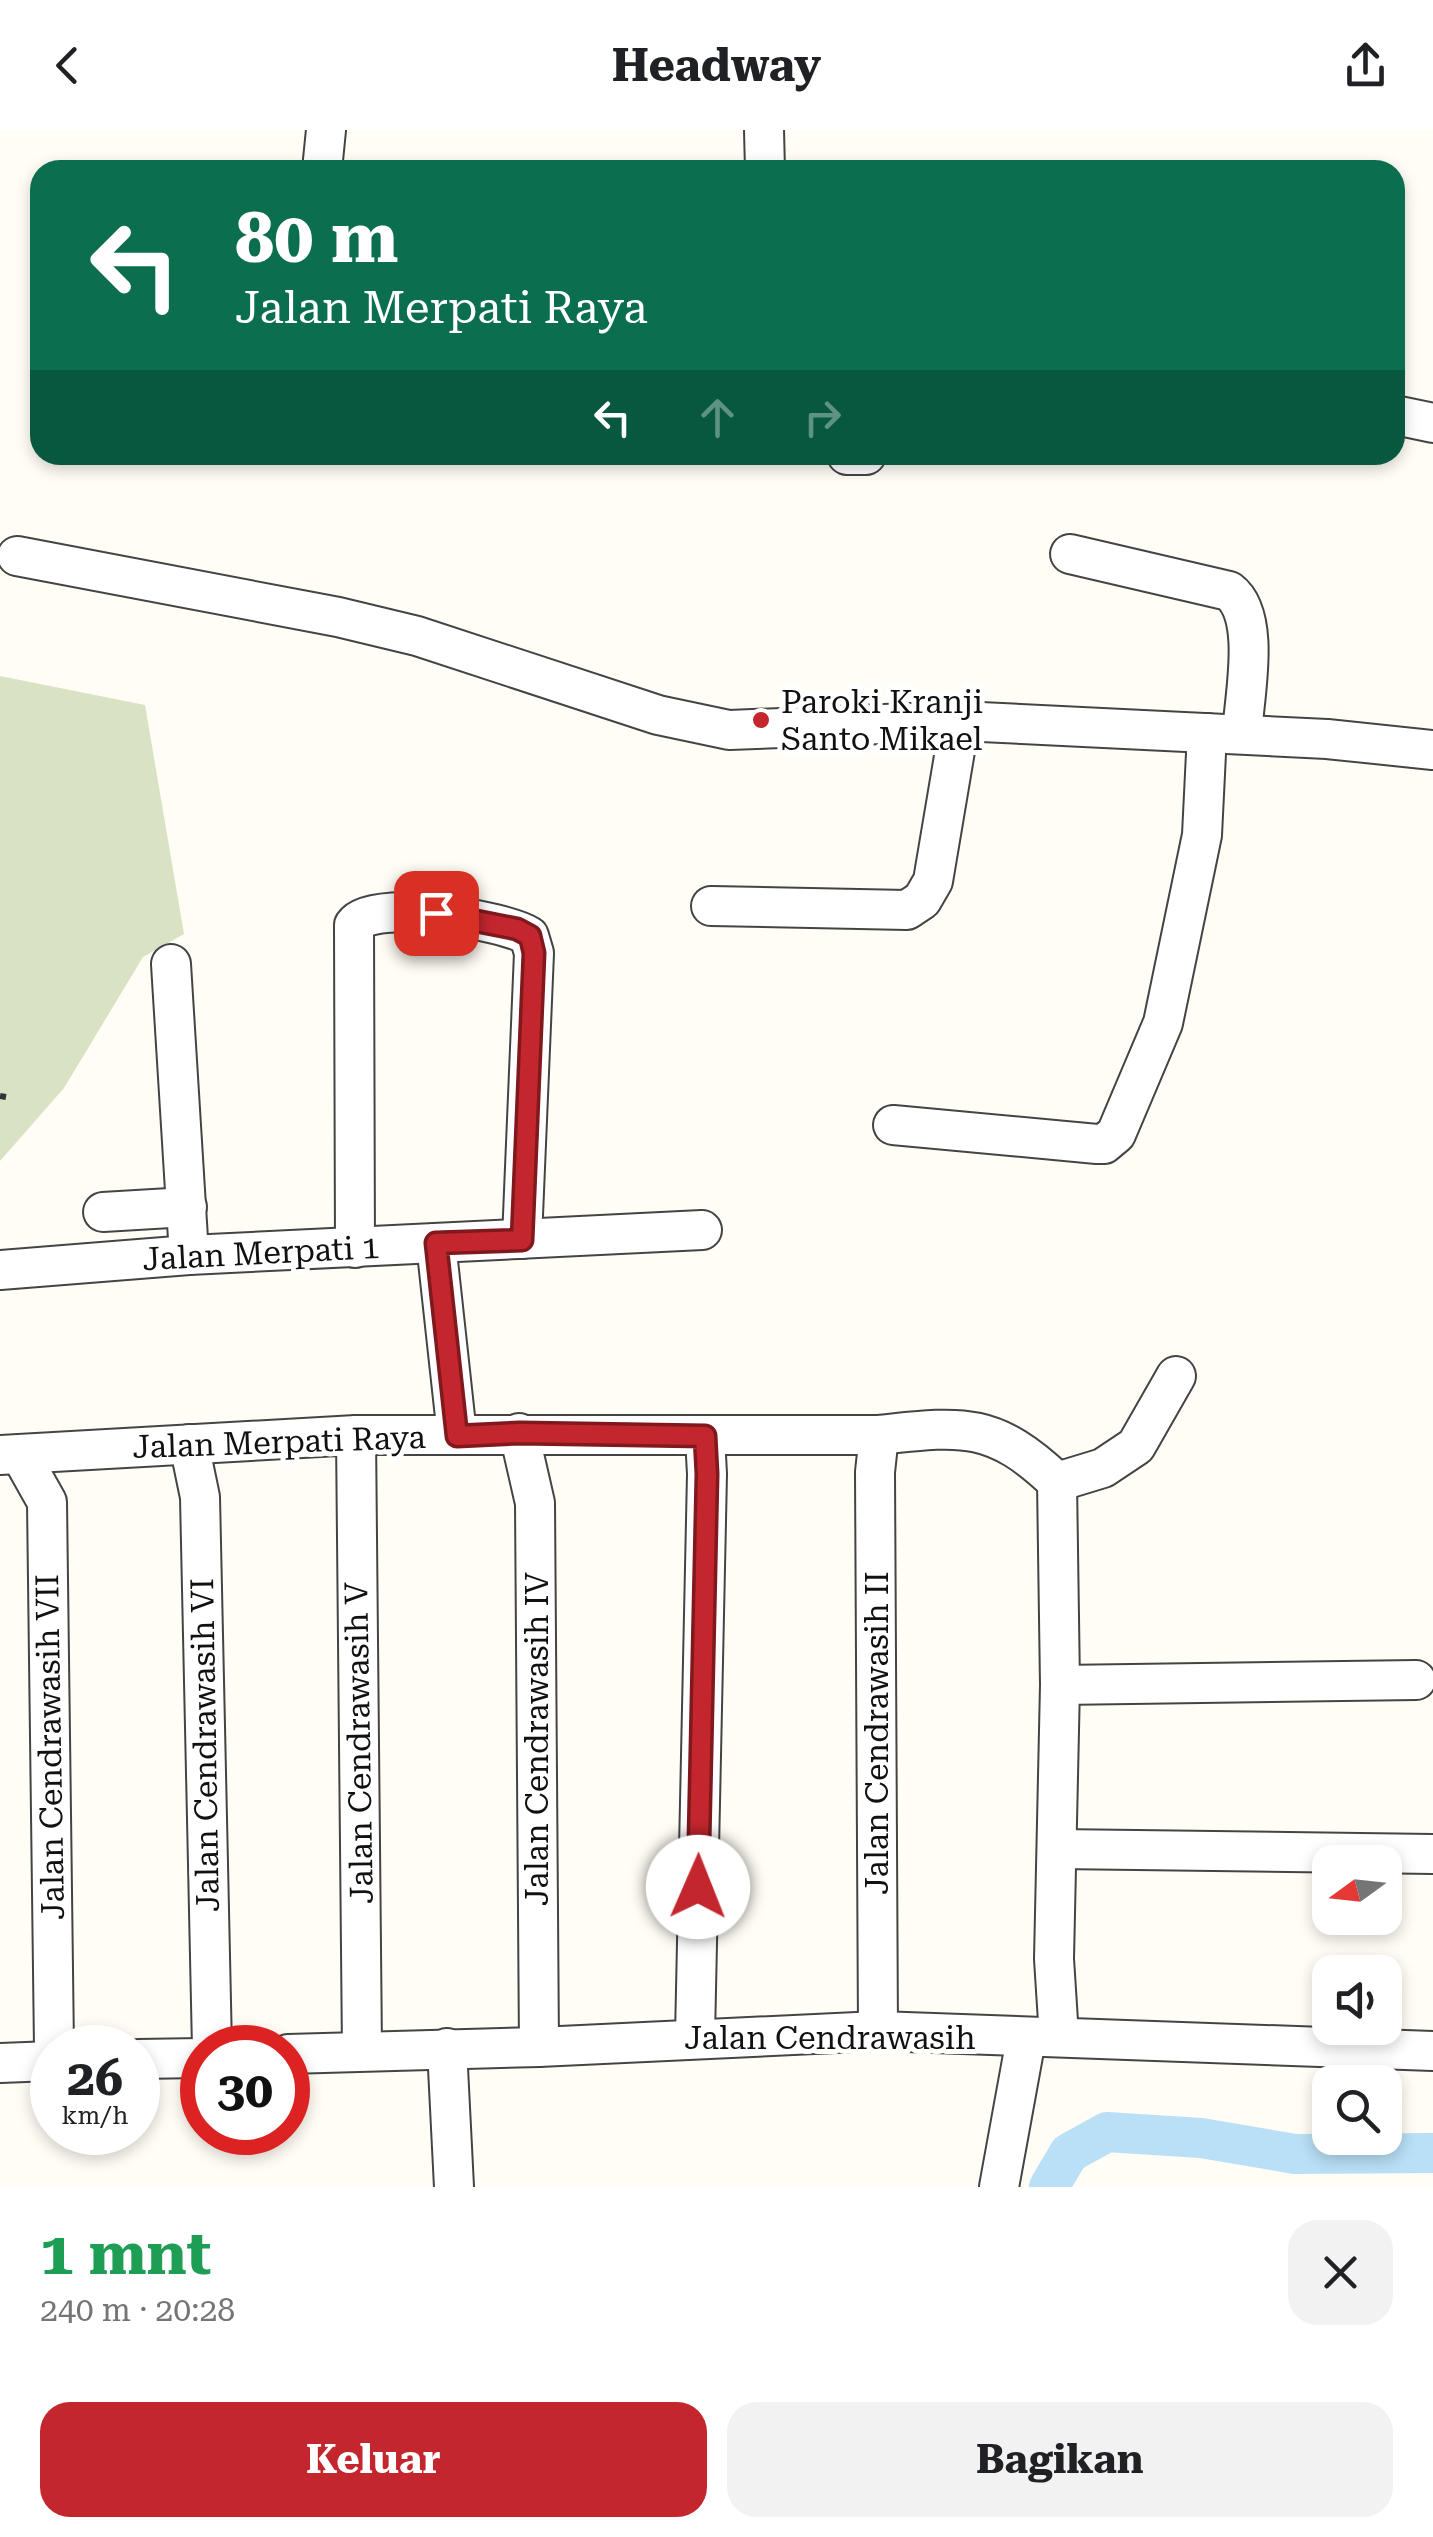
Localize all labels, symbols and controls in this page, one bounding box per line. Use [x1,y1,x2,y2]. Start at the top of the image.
icon: back [40,38,95,93]
icon: share [1338,38,1393,93]
text: Headway [612,39,821,92]
text: 80 m [235,197,399,279]
icon: left [70,200,200,330]
text: Jalan Merpati Raya [235,281,648,334]
icon: left [585,390,640,445]
icon: ahead [690,390,745,445]
icon: right [795,390,850,445]
place label: Paroki Kranji Santo Mikael [781,683,983,758]
marker: Paroki Kranji Santo Mikael [750,709,772,731]
pin [394,871,479,956]
icon: arrive [409,886,464,941]
street label: Jalan Merpati 1 [142,1228,380,1278]
street label: Jalan Merpati Raya [132,1418,426,1466]
street label: Jalan Cendrawasih IV [518,1571,556,1906]
street label: Jalan Cendrawasih II [858,1571,896,1895]
street label: Jalan Cendrawasih VII [28,1574,72,1920]
street label: Jalan Cendrawasih VI [183,1578,227,1912]
street label: Jalan Cendrawasih V [337,1581,381,1904]
position arrow [646,1835,750,1939]
north arrow [1312,1845,1402,1935]
map controls [1312,1845,1402,2155]
button: sound [1312,1955,1402,2045]
street label: Jalan Cendrawasih [684,2019,976,2057]
speed limit sign: 30 [180,2025,310,2155]
text: 26 [67,2049,123,2107]
button: search [1312,2065,1402,2155]
text: km/h [62,2101,128,2130]
text: 1 mnt [40,2218,211,2289]
button: close [1288,2220,1393,2325]
text: 240 m · 20:28 [40,2291,235,2329]
button: Keluar [40,2402,707,2517]
button: Bagikan [727,2402,1393,2517]

